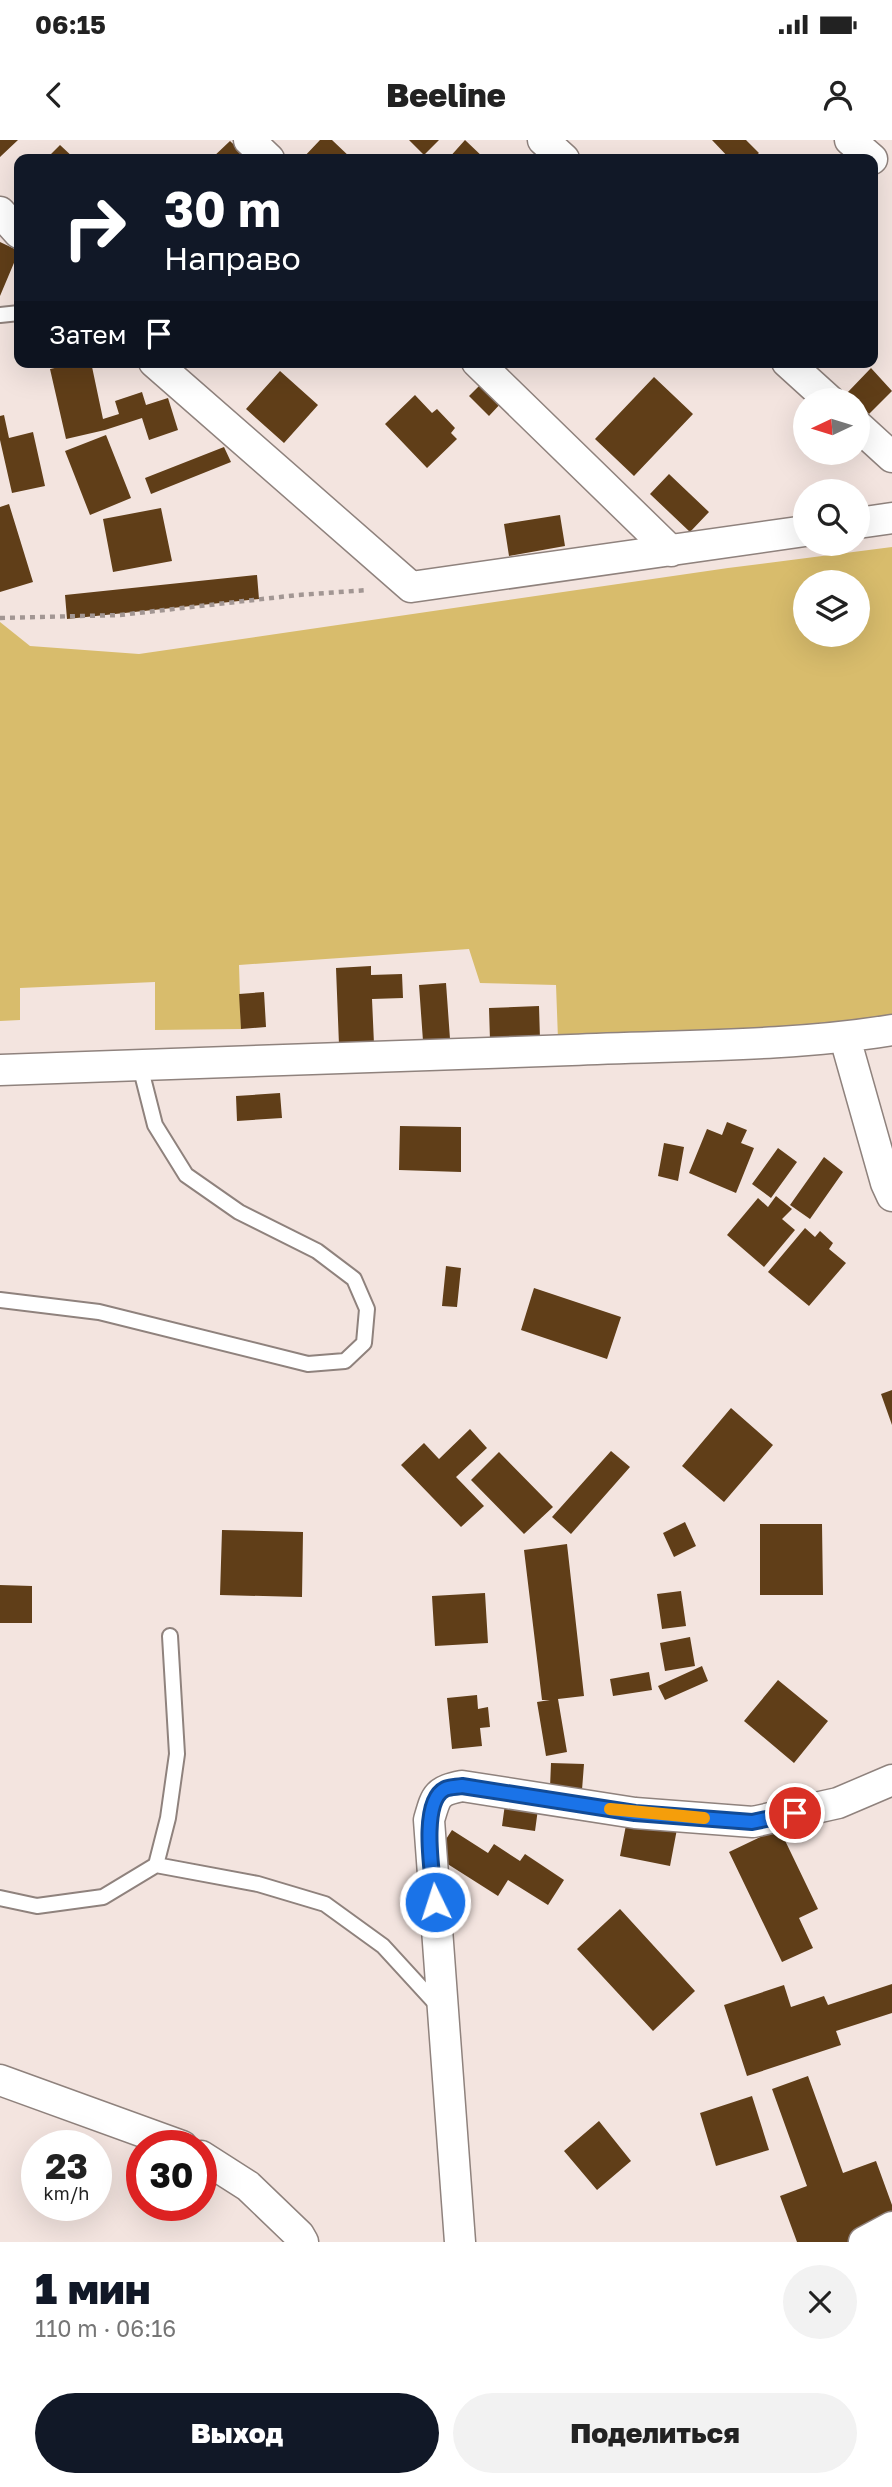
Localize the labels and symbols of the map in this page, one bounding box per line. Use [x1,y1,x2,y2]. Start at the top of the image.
north arrow [793,388,870,466]
pin [765,1783,825,1843]
position arrow [398,1865,472,1939]
speed limit sign: 30 [126,2130,217,2221]

